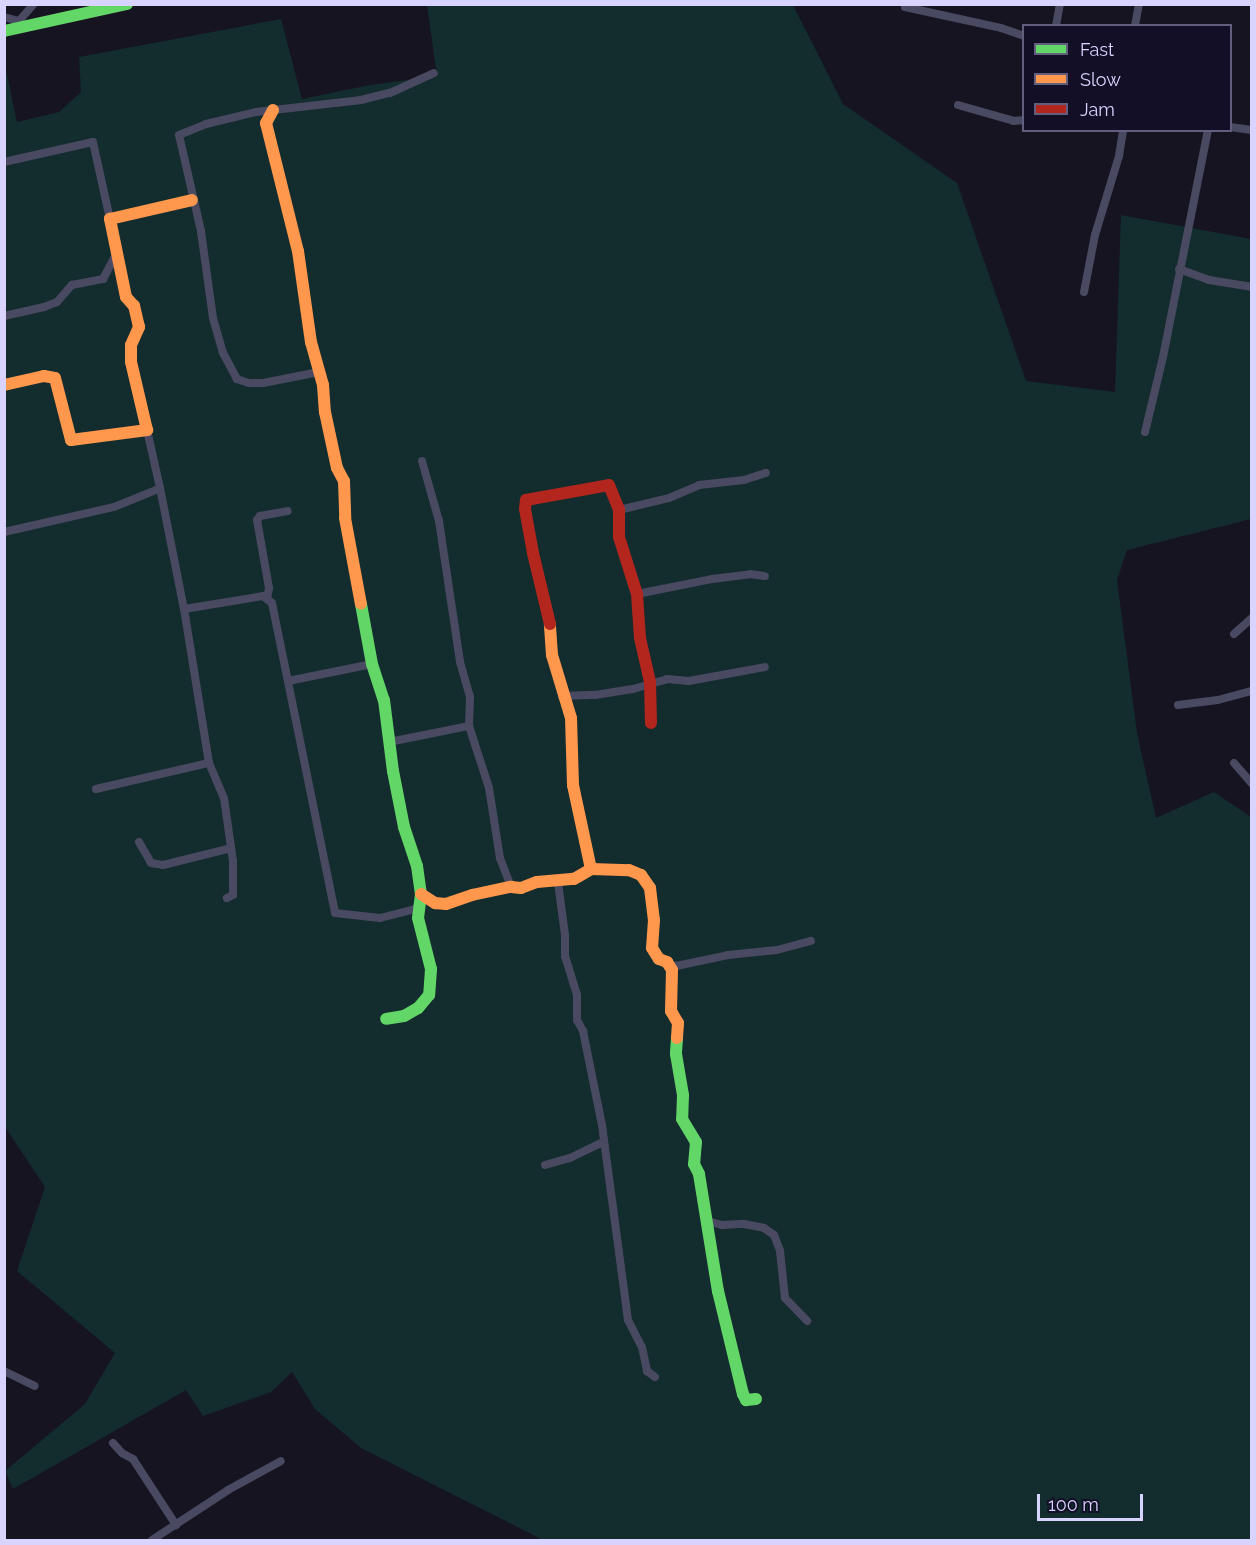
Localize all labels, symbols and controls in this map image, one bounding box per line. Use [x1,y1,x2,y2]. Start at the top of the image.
legend [1022,24,1232,132]
text: Fast [1080,39,1114,60]
text: Slow [1080,69,1121,90]
text: Jam [1080,99,1115,120]
scale bar [1040,1482,1146,1520]
text: 100 m [1048,1494,1099,1515]

